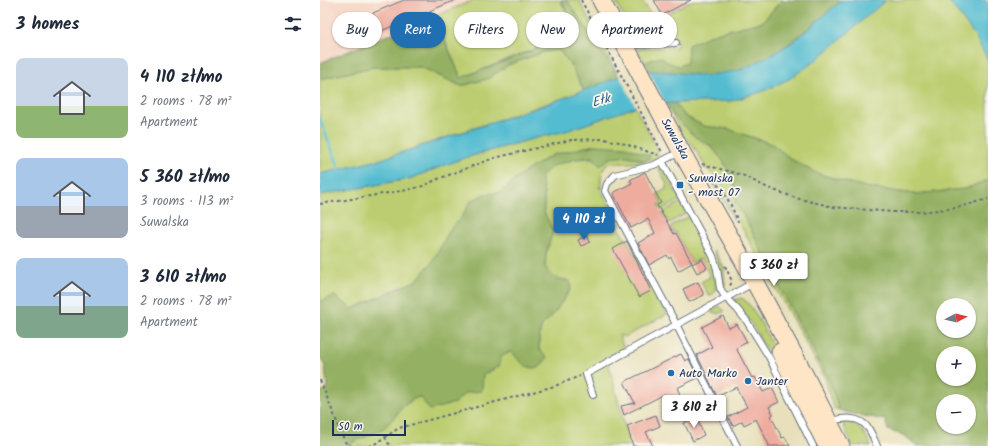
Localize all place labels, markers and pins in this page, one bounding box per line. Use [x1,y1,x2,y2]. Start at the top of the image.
place label: Suwalska - most 07 [688,169,740,202]
marker: Suwalska - most 07 [675,180,685,190]
pin: 4 110 zł [543,207,625,241]
pin: 5 360 zł [733,253,815,287]
place label: Auto Marko [679,364,737,383]
marker: Auto Marko [666,368,676,378]
place label: Janter [756,372,789,391]
marker: Janter [743,376,753,386]
pin: 3 610 zł [653,395,735,429]

